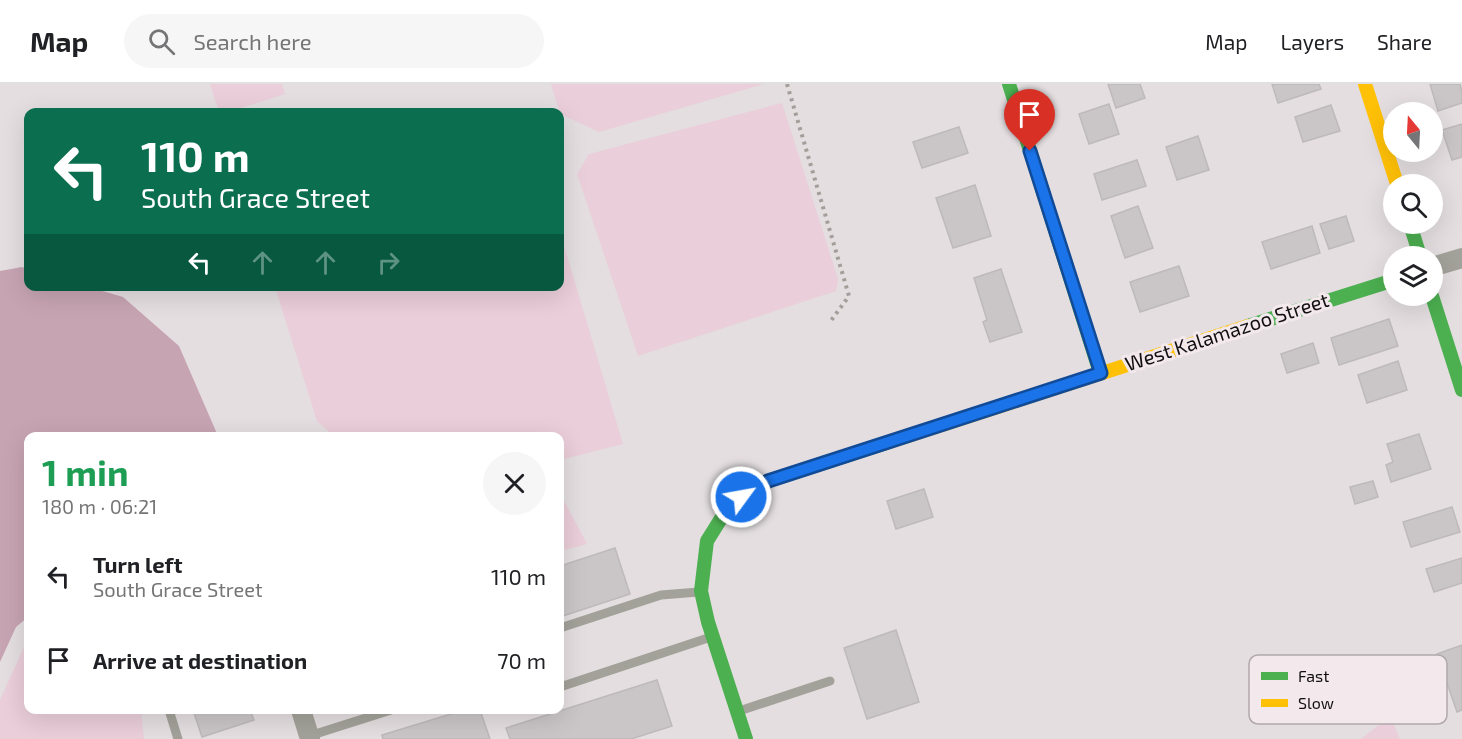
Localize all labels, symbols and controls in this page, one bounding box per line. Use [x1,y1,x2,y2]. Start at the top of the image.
search box [124,14,544,68]
text: Map [30,24,88,58]
icon: search [145,25,178,58]
text: Search here [193,28,312,54]
text: Map [1205,29,1247,54]
text: Layers [1280,29,1344,54]
text: Share [1377,29,1432,54]
pin [1004,89,1055,151]
icon: arrive [1013,98,1046,131]
north arrow [1383,102,1443,162]
map controls [1383,102,1443,306]
text: 110 m [141,130,250,180]
icon: left [42,132,120,210]
button: search [1383,174,1443,234]
text: South Grace Street [141,181,370,213]
icon: left [183,246,216,279]
icon: ahead [246,246,279,279]
icon: ahead [309,246,342,279]
icon: right [372,246,405,279]
button: layers [1383,246,1443,306]
street label: West Kalamazoo Street [1122,287,1332,375]
text: 1 min [42,450,129,493]
button: close [483,452,546,515]
position arrow [709,465,773,529]
text: 180 m · 06:21 [42,494,157,518]
text: Turn left [93,551,182,577]
icon: left [42,560,75,593]
text: 110 m [491,563,546,589]
text: South Grace Street [93,577,263,601]
icon: arrive [42,644,75,677]
text: Arrive at destination [93,647,307,673]
text: 70 m [497,647,546,673]
legend [1249,655,1447,724]
text: Fast [1298,666,1329,685]
text: Slow [1298,693,1334,712]

